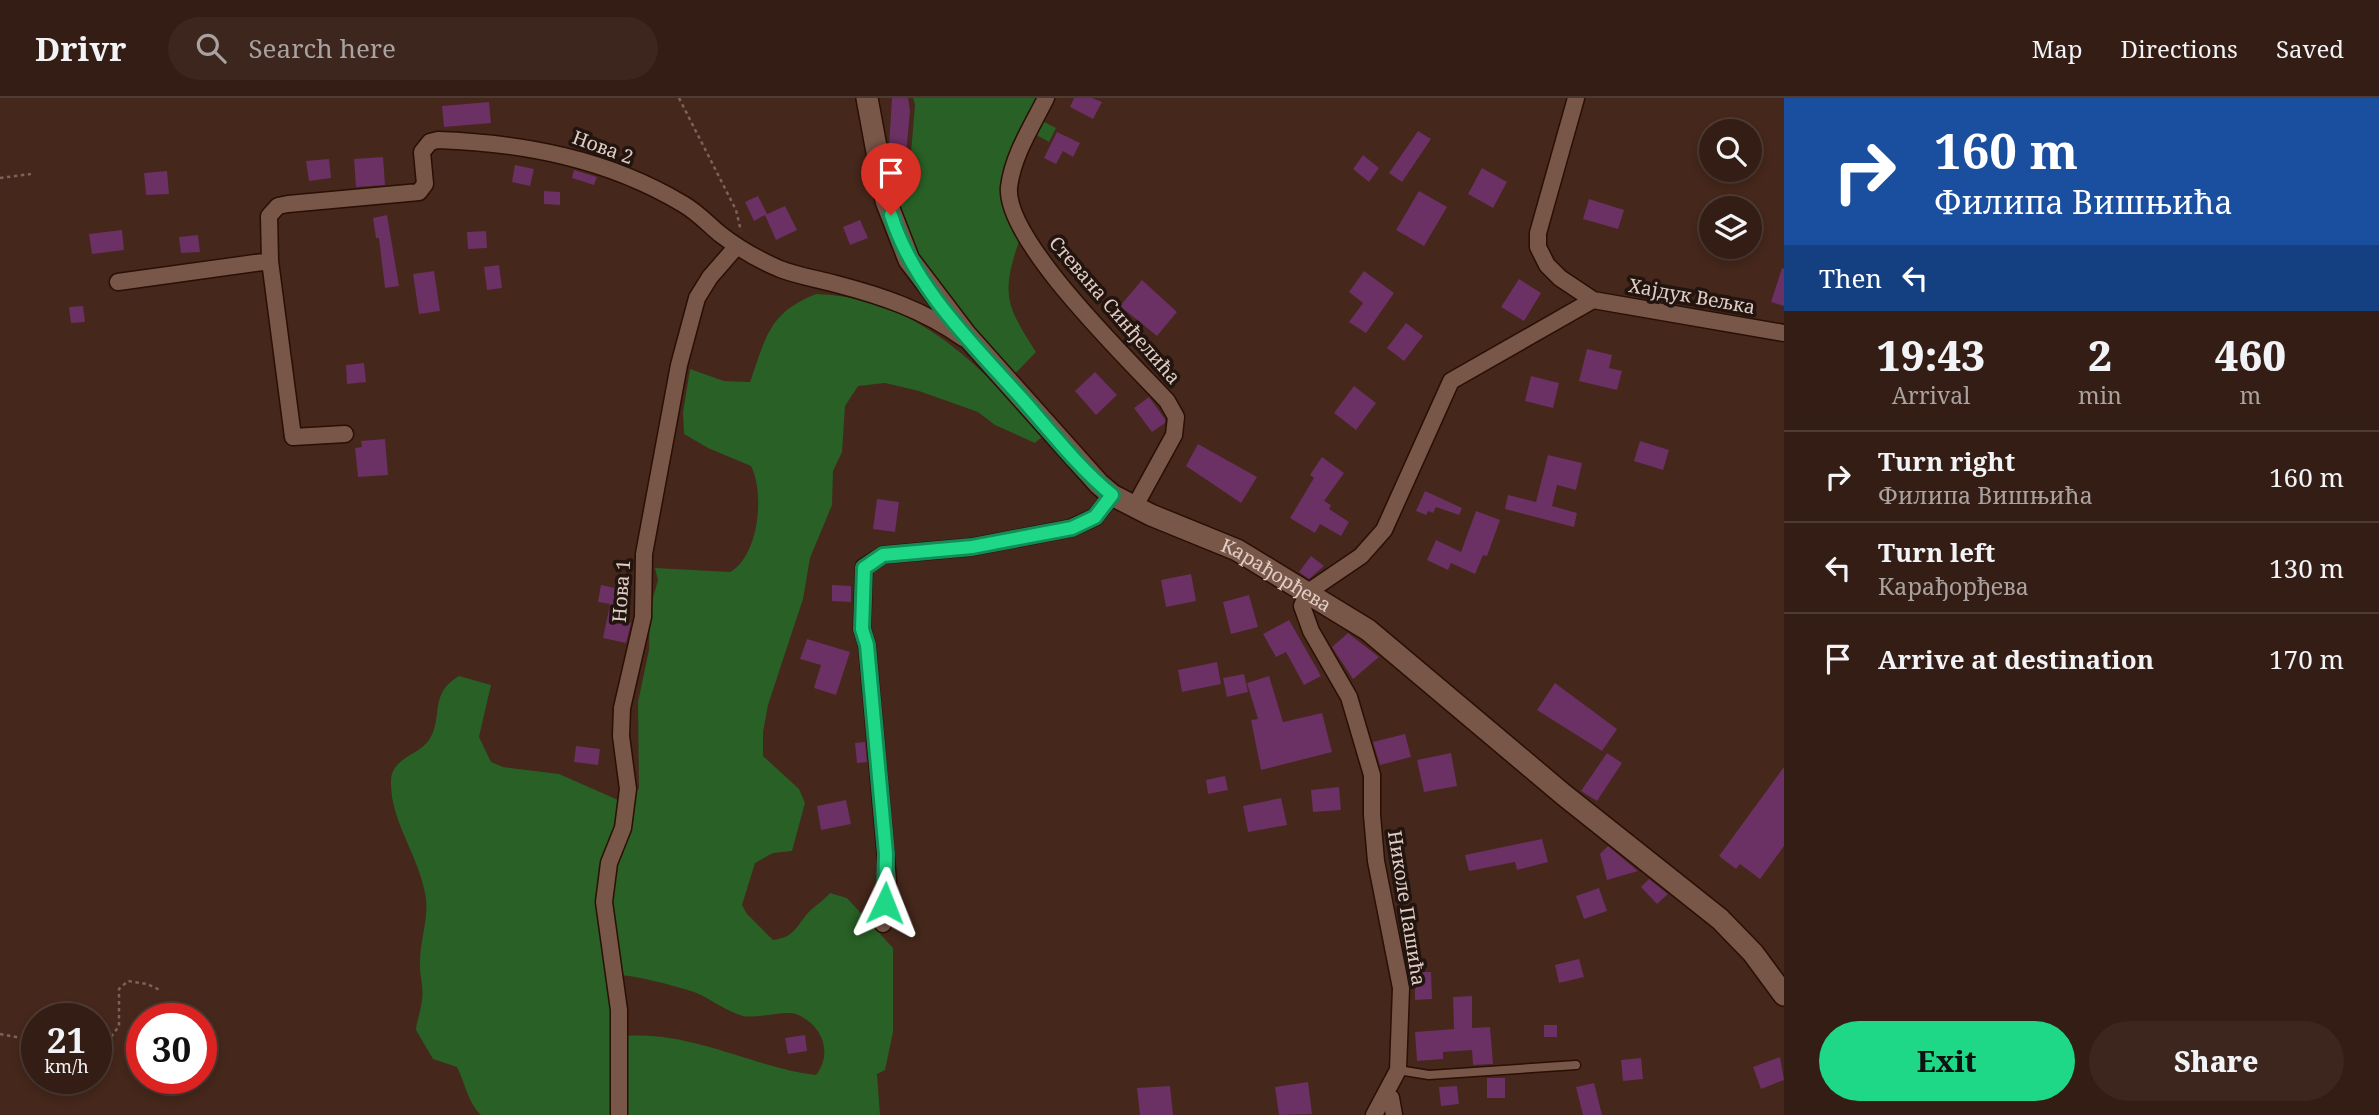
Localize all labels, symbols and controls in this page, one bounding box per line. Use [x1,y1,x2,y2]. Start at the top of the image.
search box [168,17,658,80]
text: Drivr [35,26,126,71]
icon: search [192,29,230,67]
text: Search here [248,30,396,66]
text: Map [2032,32,2083,65]
text: Directions [2121,32,2238,65]
text: Saved [2276,32,2344,65]
text: 160 m [1934,117,2078,183]
map controls [1699,119,1762,259]
button: search [1699,119,1762,182]
street label: Нова 2 [569,124,637,170]
icon: right [1819,126,1910,217]
pin [861,143,921,215]
icon: arrive [872,154,910,192]
text: Филипа Вишњића [1934,180,2233,223]
button: layers [1699,196,1762,259]
street label: Стевана Синђелића [1043,230,1187,390]
icon: left [1896,259,1934,297]
text: Then [1819,260,1882,296]
street label: Хајдук Вељка [1627,272,1757,320]
text: 19:43 [1877,326,1985,383]
text: 2 [2088,326,2112,383]
text: 460 [2215,326,2286,383]
text: Arrival [1892,379,1970,411]
text: min [2078,379,2122,411]
text: m [2240,379,2261,411]
text: Turn right [1878,443,2015,479]
icon: right [1819,458,1857,496]
text: 160 m [2269,459,2344,495]
text: Филипа Вишњића [1878,479,2093,511]
street label: Карађорђева [1217,532,1337,618]
text: Turn left [1878,534,1995,570]
icon: left [1819,549,1857,587]
text: 130 m [2269,550,2344,586]
street label: Нова 1 [606,559,636,623]
text: Карађорђева [1878,570,2029,602]
icon: arrive [1819,640,1857,678]
text: Arrive at destination [1878,641,2154,677]
text: 170 m [2269,641,2344,677]
street label: Николе Пашића [1382,829,1432,987]
position arrow [848,866,922,940]
speed limit sign: 30 [126,1003,217,1094]
text: 21 [47,1016,86,1063]
button: Exit [1819,1021,2075,1101]
button: Share [2089,1021,2344,1101]
text: km/h [44,1054,89,1078]

